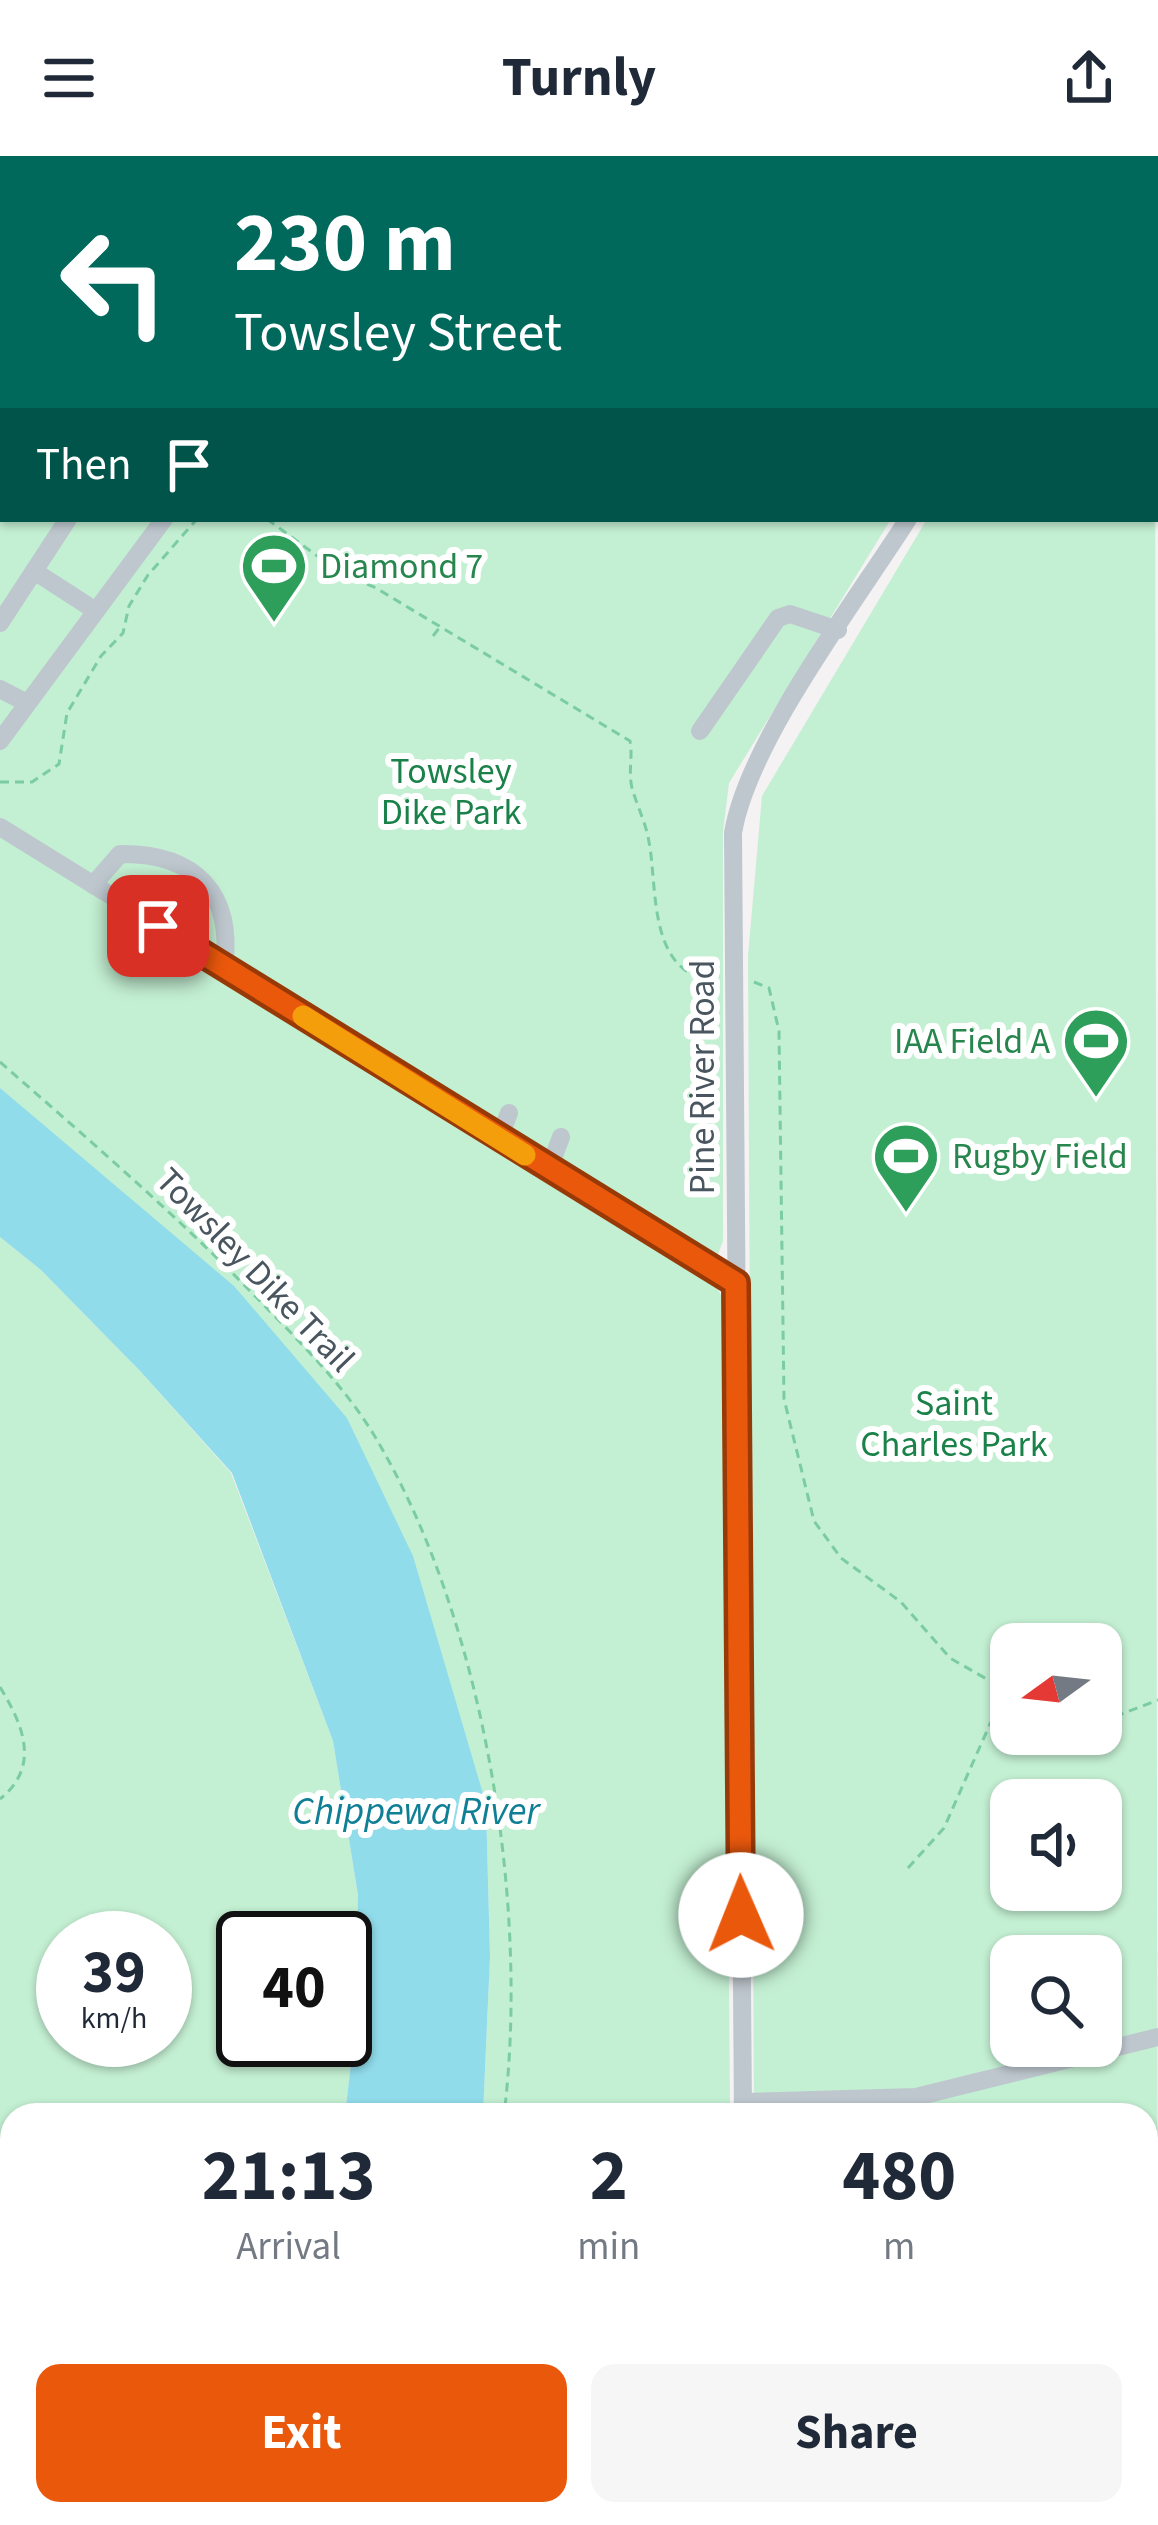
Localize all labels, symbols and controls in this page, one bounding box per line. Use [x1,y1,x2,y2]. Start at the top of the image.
text: Turnly [502,40,656,117]
icon: menu [36,45,102,111]
icon: share [1056,45,1122,111]
text: 230 m [234,184,456,304]
icon: left [36,204,192,360]
text: Towsley Street [234,295,562,372]
icon: arrive [156,432,222,498]
text: Then [36,433,132,497]
sports icon: Diamond 7 [239,531,309,625]
place label: Diamond 7 [320,541,483,592]
park label: Towsley Dike Park [381,746,521,838]
pin [107,875,209,977]
icon: arrive [125,893,191,959]
street label: Pine River Road [677,960,728,1194]
sports icon: IAA Field A [1061,1006,1131,1100]
place label: IAA Field A [894,1016,1050,1067]
sports icon: Rugby Field [871,1121,941,1215]
place label: Rugby Field [952,1131,1128,1182]
street label: Towsley Dike Trail [144,1156,366,1384]
park label: Saint Charles Park [860,1378,1048,1470]
north arrow [990,1623,1122,1755]
map controls [990,1623,1122,2067]
button: sound [990,1779,1122,1911]
water label: Chippewa River [292,1784,541,1840]
position arrow [678,1852,804,1978]
speed limit sign: 40 [216,1911,372,2067]
text: 39 [82,1931,146,2016]
button: search [990,1935,1122,2067]
text: km/h [81,1997,147,2040]
text: 21:13 [202,2125,375,2228]
text: 2 [590,2125,628,2228]
text: 480 [842,2125,956,2228]
text: Arrival [236,2219,341,2275]
text: min [577,2219,640,2275]
text: m [883,2219,915,2275]
button: Exit [36,2364,567,2502]
button: Share [591,2364,1122,2502]

